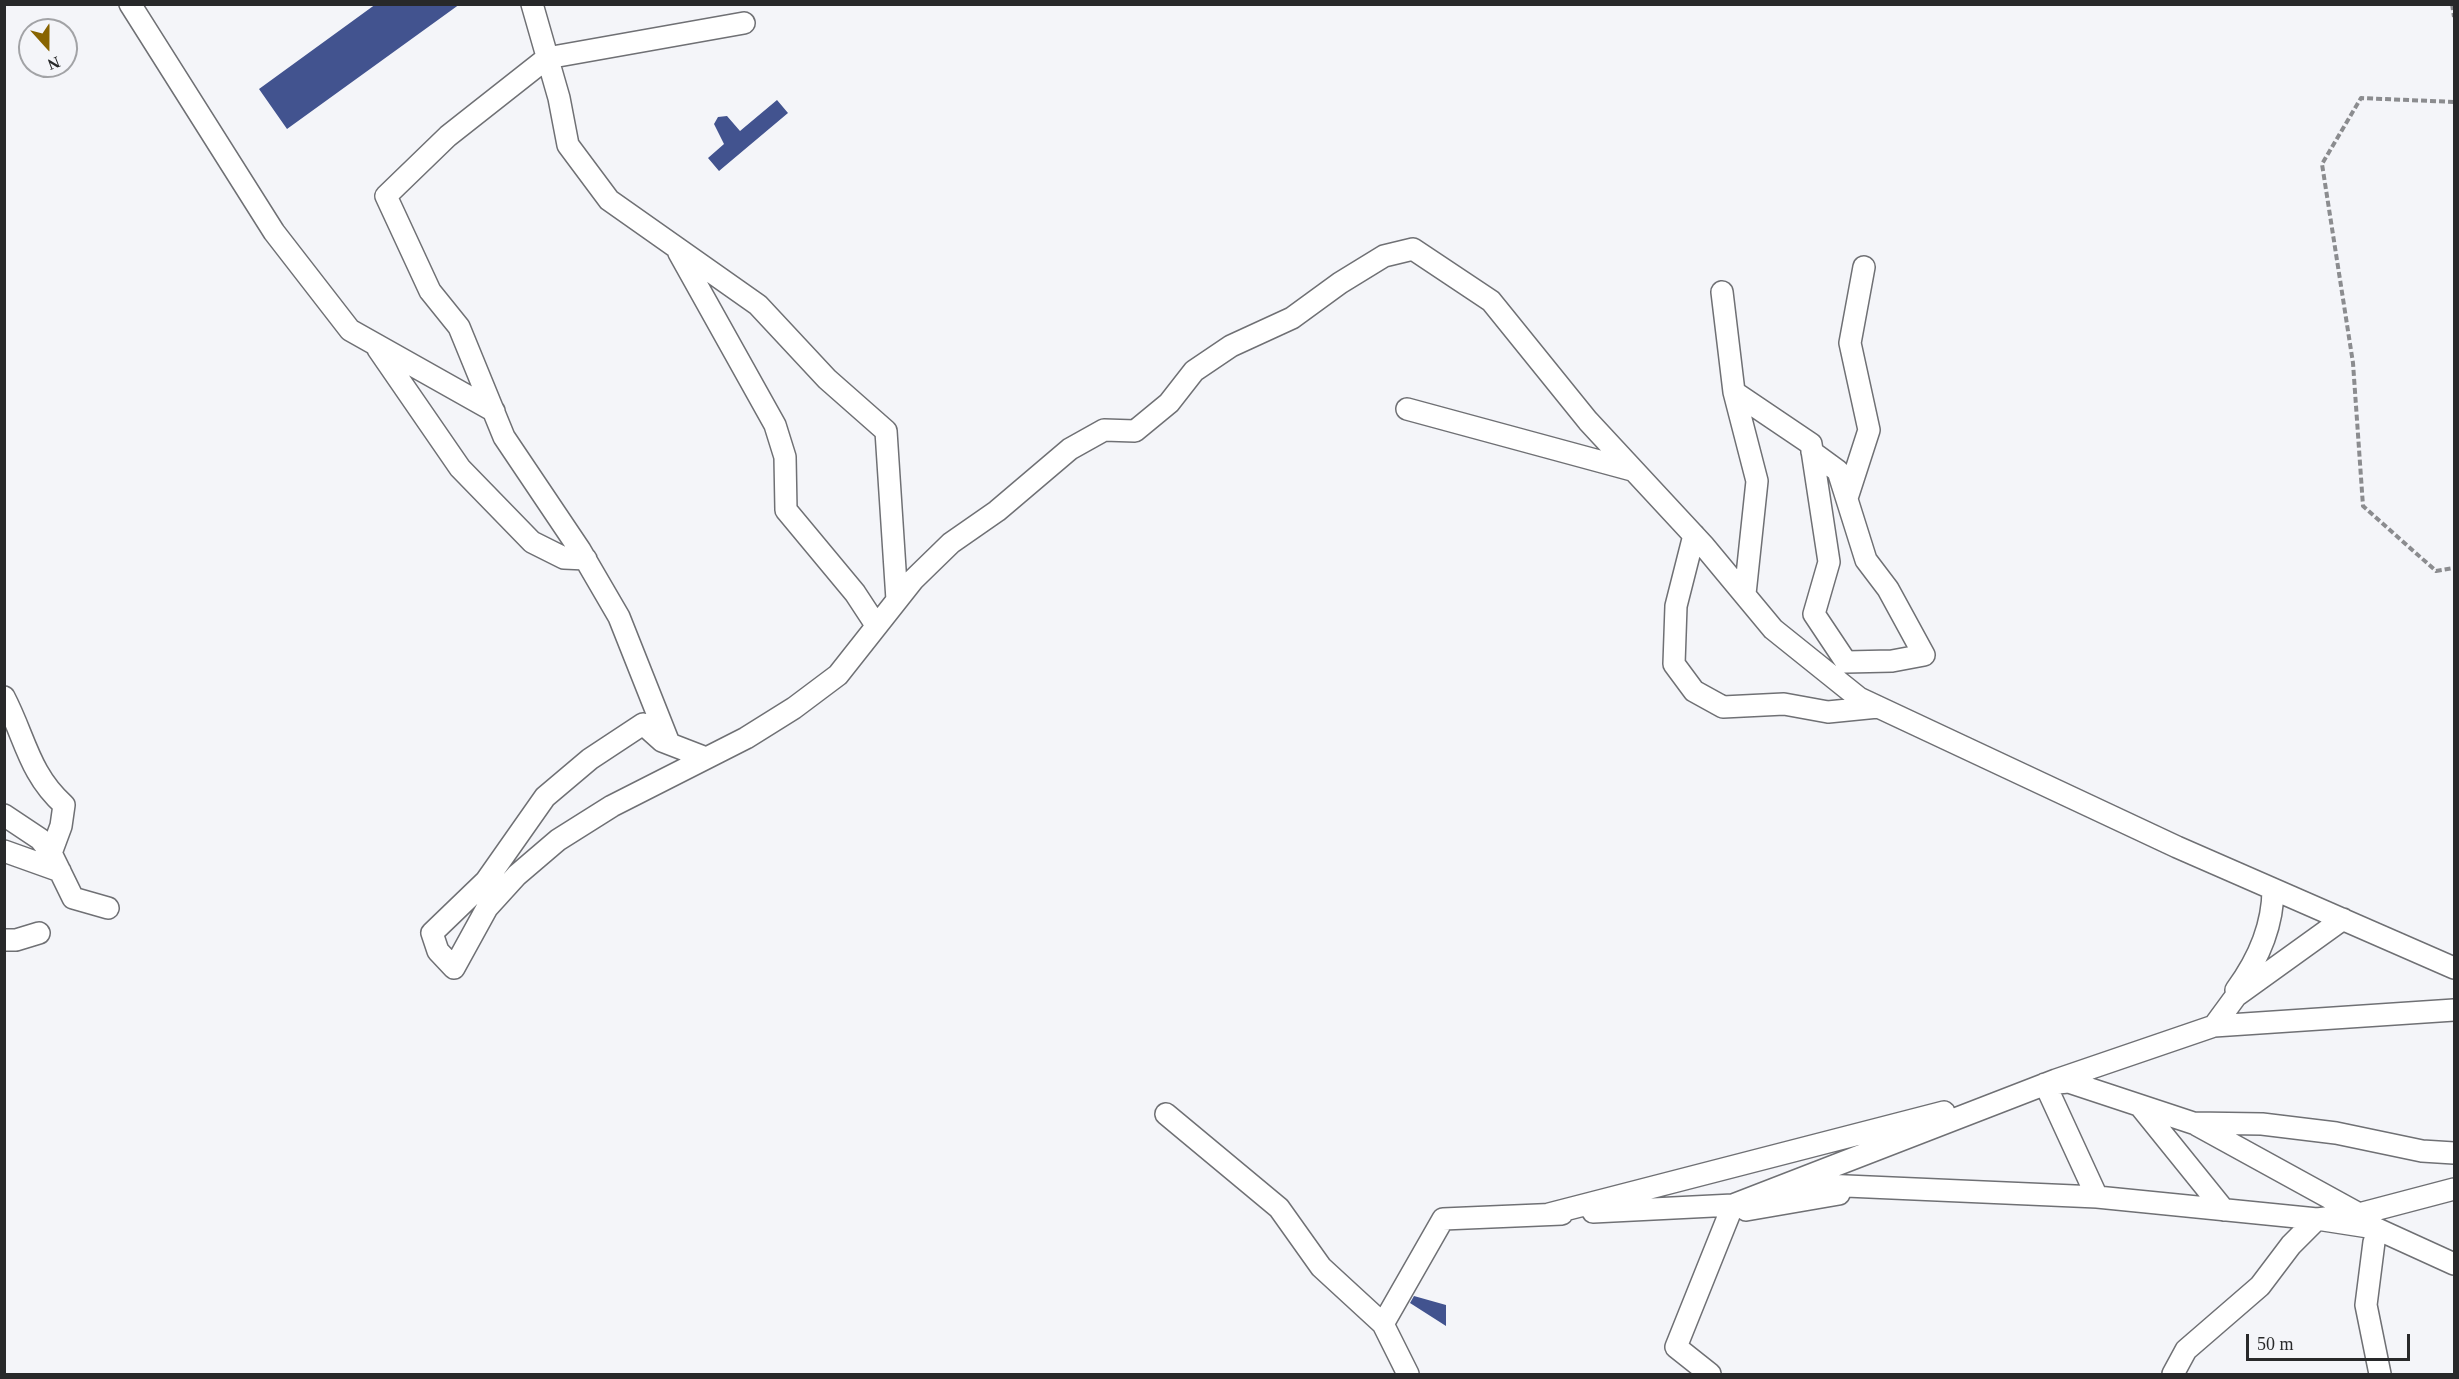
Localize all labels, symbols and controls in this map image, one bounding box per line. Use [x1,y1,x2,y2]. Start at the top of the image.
north arrow [18,18,78,78]
text: N [45,53,62,73]
scale bar [2249,1322,2412,1360]
text: 50 m [2257,1334,2294,1354]

